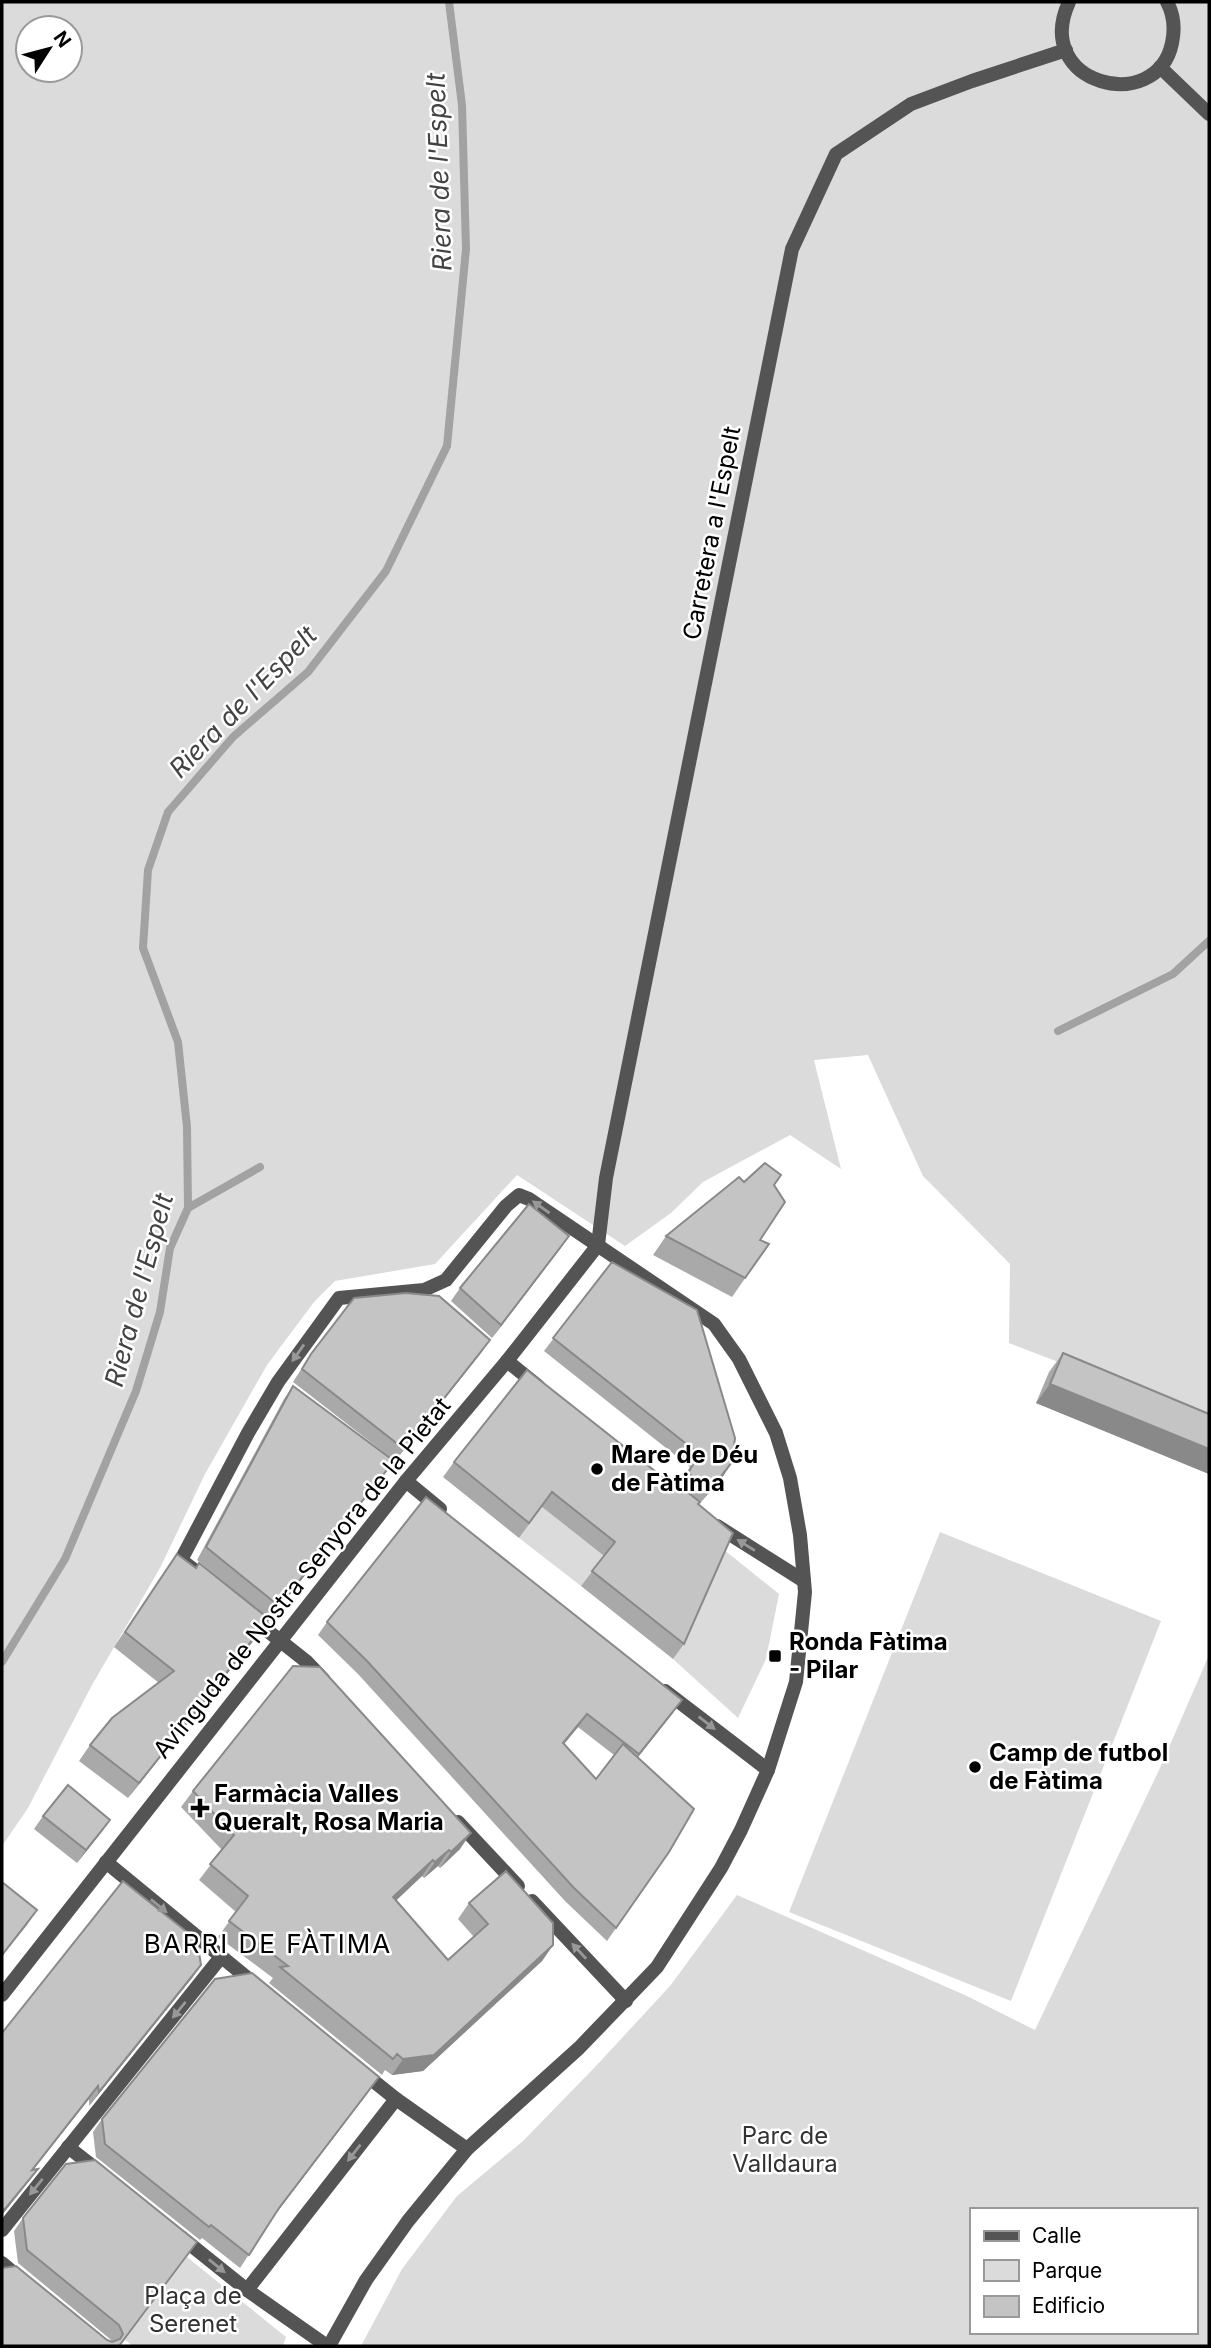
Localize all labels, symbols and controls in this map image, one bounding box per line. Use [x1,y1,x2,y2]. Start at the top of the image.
north arrow [14,14,84,84]
text: N [49,27,76,52]
water label: Riera de l'Espelt [420,72,457,272]
street label: Carretera a l'Espelt [677,424,746,642]
water label: Riera de l'Espelt [163,619,323,784]
water label: Riera de l'Espelt [98,1190,179,1390]
one-way arrow [532,1200,550,1214]
one-way arrow [291,1344,305,1362]
street label: Avinguda de Nostra Senyora de la Pietat [147,1391,456,1764]
place label: Mare de Déu de Fàtima [611,1440,758,1497]
marker: Mare de Déu de Fàtima [589,1461,605,1477]
one-way arrow [737,1539,756,1552]
place label: Ronda Fàtima - Pilar [789,1627,948,1684]
marker: Ronda Fàtima - Pilar [767,1648,783,1664]
one-way arrow [698,1716,716,1730]
place label: Camp de futbol de Fàtima [989,1738,1168,1795]
marker: Camp de futbol de Fàtima [967,1759,983,1775]
place label: Farmàcia Valles Queralt, Rosa Maria [214,1779,444,1836]
marker: Farmàcia Valles Queralt, Rosa Maria [192,1800,208,1816]
one-way arrow [149,1898,167,1913]
district label: BARRI DE FÀTIMA [144,1928,392,1959]
one-way arrow [572,1943,588,1960]
one-way arrow [171,2001,186,2019]
park label: Parc de Valldaura [732,2121,838,2178]
one-way arrow [347,2144,361,2162]
one-way arrow [28,2178,43,2196]
legend [970,2208,1197,2334]
text: Calle [1032,2223,1082,2248]
one-way arrow [208,2258,226,2273]
text: Parque [1032,2258,1102,2283]
park label: Plaça de Serenet [144,2281,242,2338]
text: Edificio [1032,2293,1105,2318]

